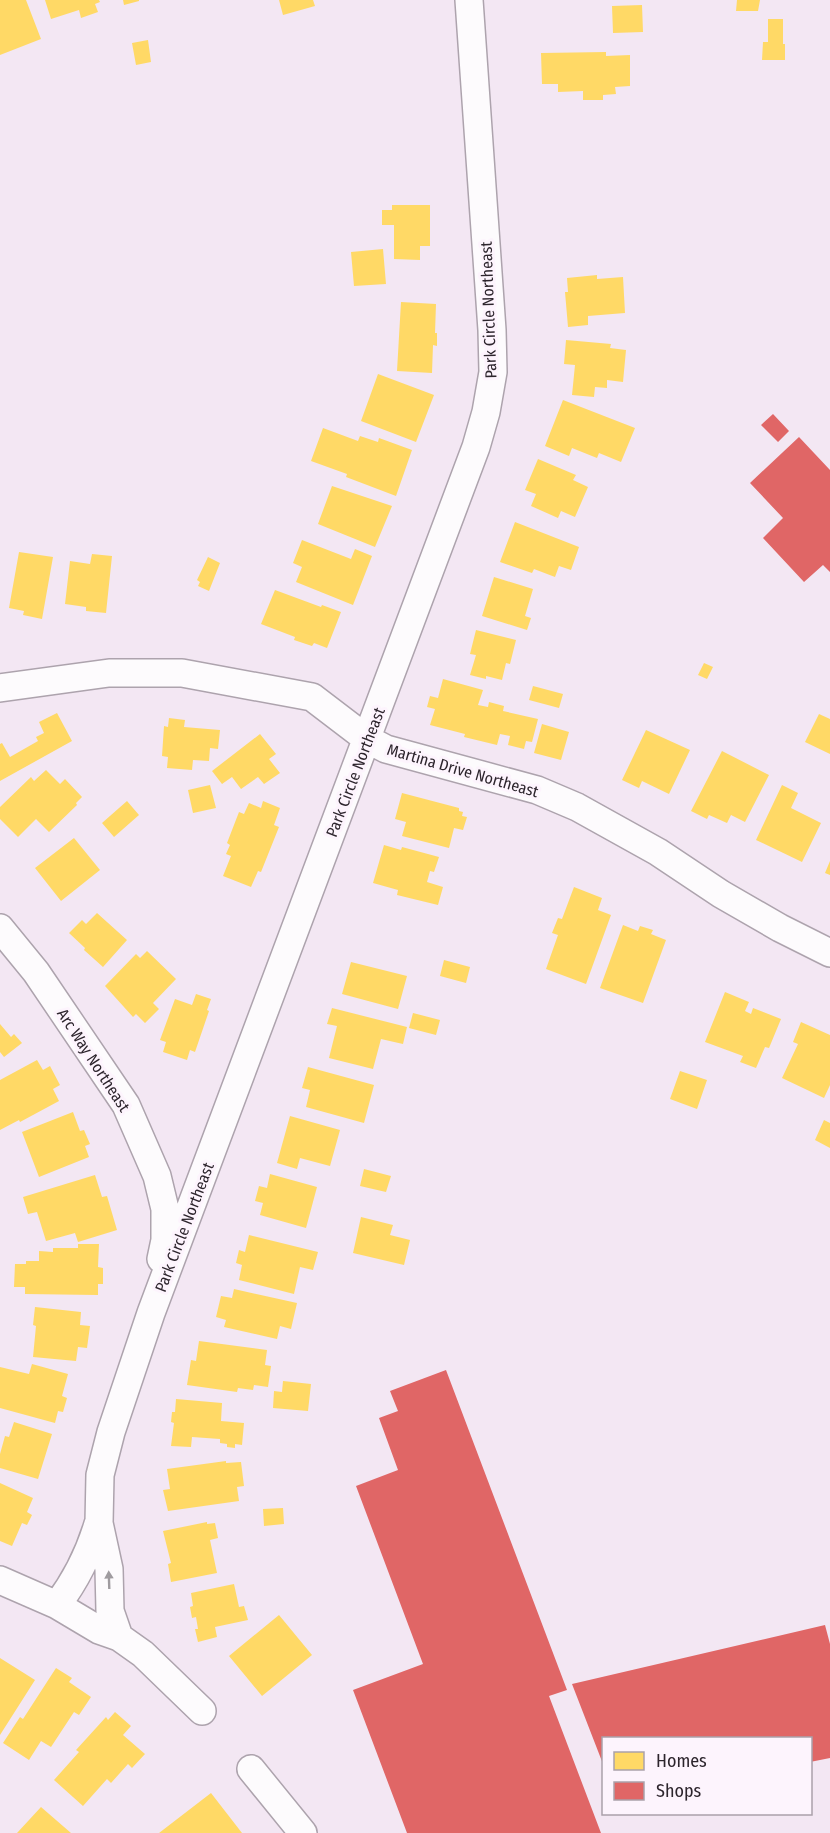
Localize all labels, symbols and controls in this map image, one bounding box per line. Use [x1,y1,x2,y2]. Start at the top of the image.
street label: Park Circle Northeast [477,240,500,379]
street label: Park Circle Northeast [322,704,389,840]
street label: Martina Drive Northeast [385,740,542,801]
street label: Arc Way Northeast [53,1005,134,1116]
street label: Park Circle Northeast [151,1159,218,1295]
one-way arrow [105,1571,114,1590]
legend [602,1737,812,1815]
text: Homes [656,1750,707,1772]
text: Shops [656,1780,701,1802]

